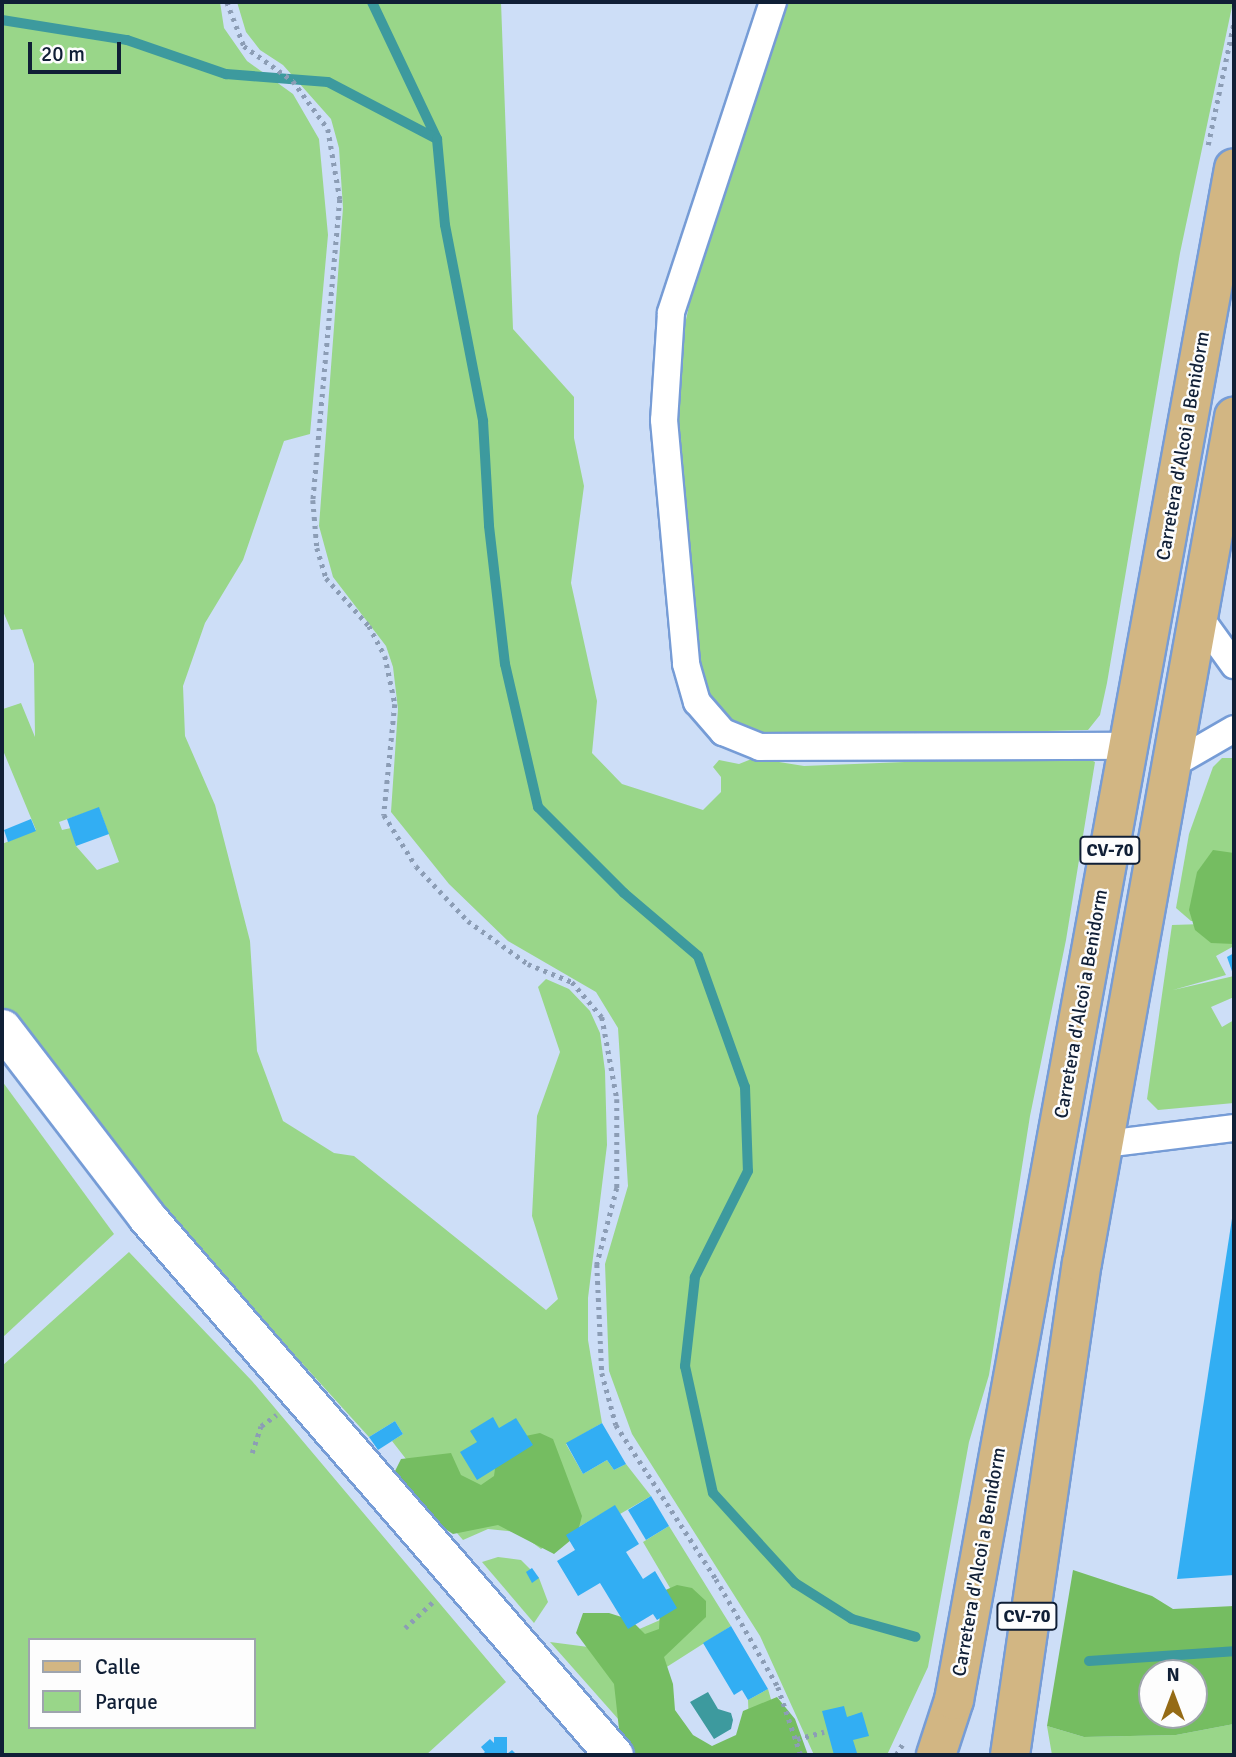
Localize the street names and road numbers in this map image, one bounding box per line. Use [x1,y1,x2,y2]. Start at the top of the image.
street label: Carretera d'Alcoi a Benidorm [1153,330,1215,562]
road number: CV-70 [1078,836,1142,864]
street label: Carretera d'Alcoi a Benidorm [1051,888,1113,1120]
street label: Carretera d'Alcoi a Benidorm [949,1446,1011,1678]
road number: CV-70 [996,1602,1058,1630]

